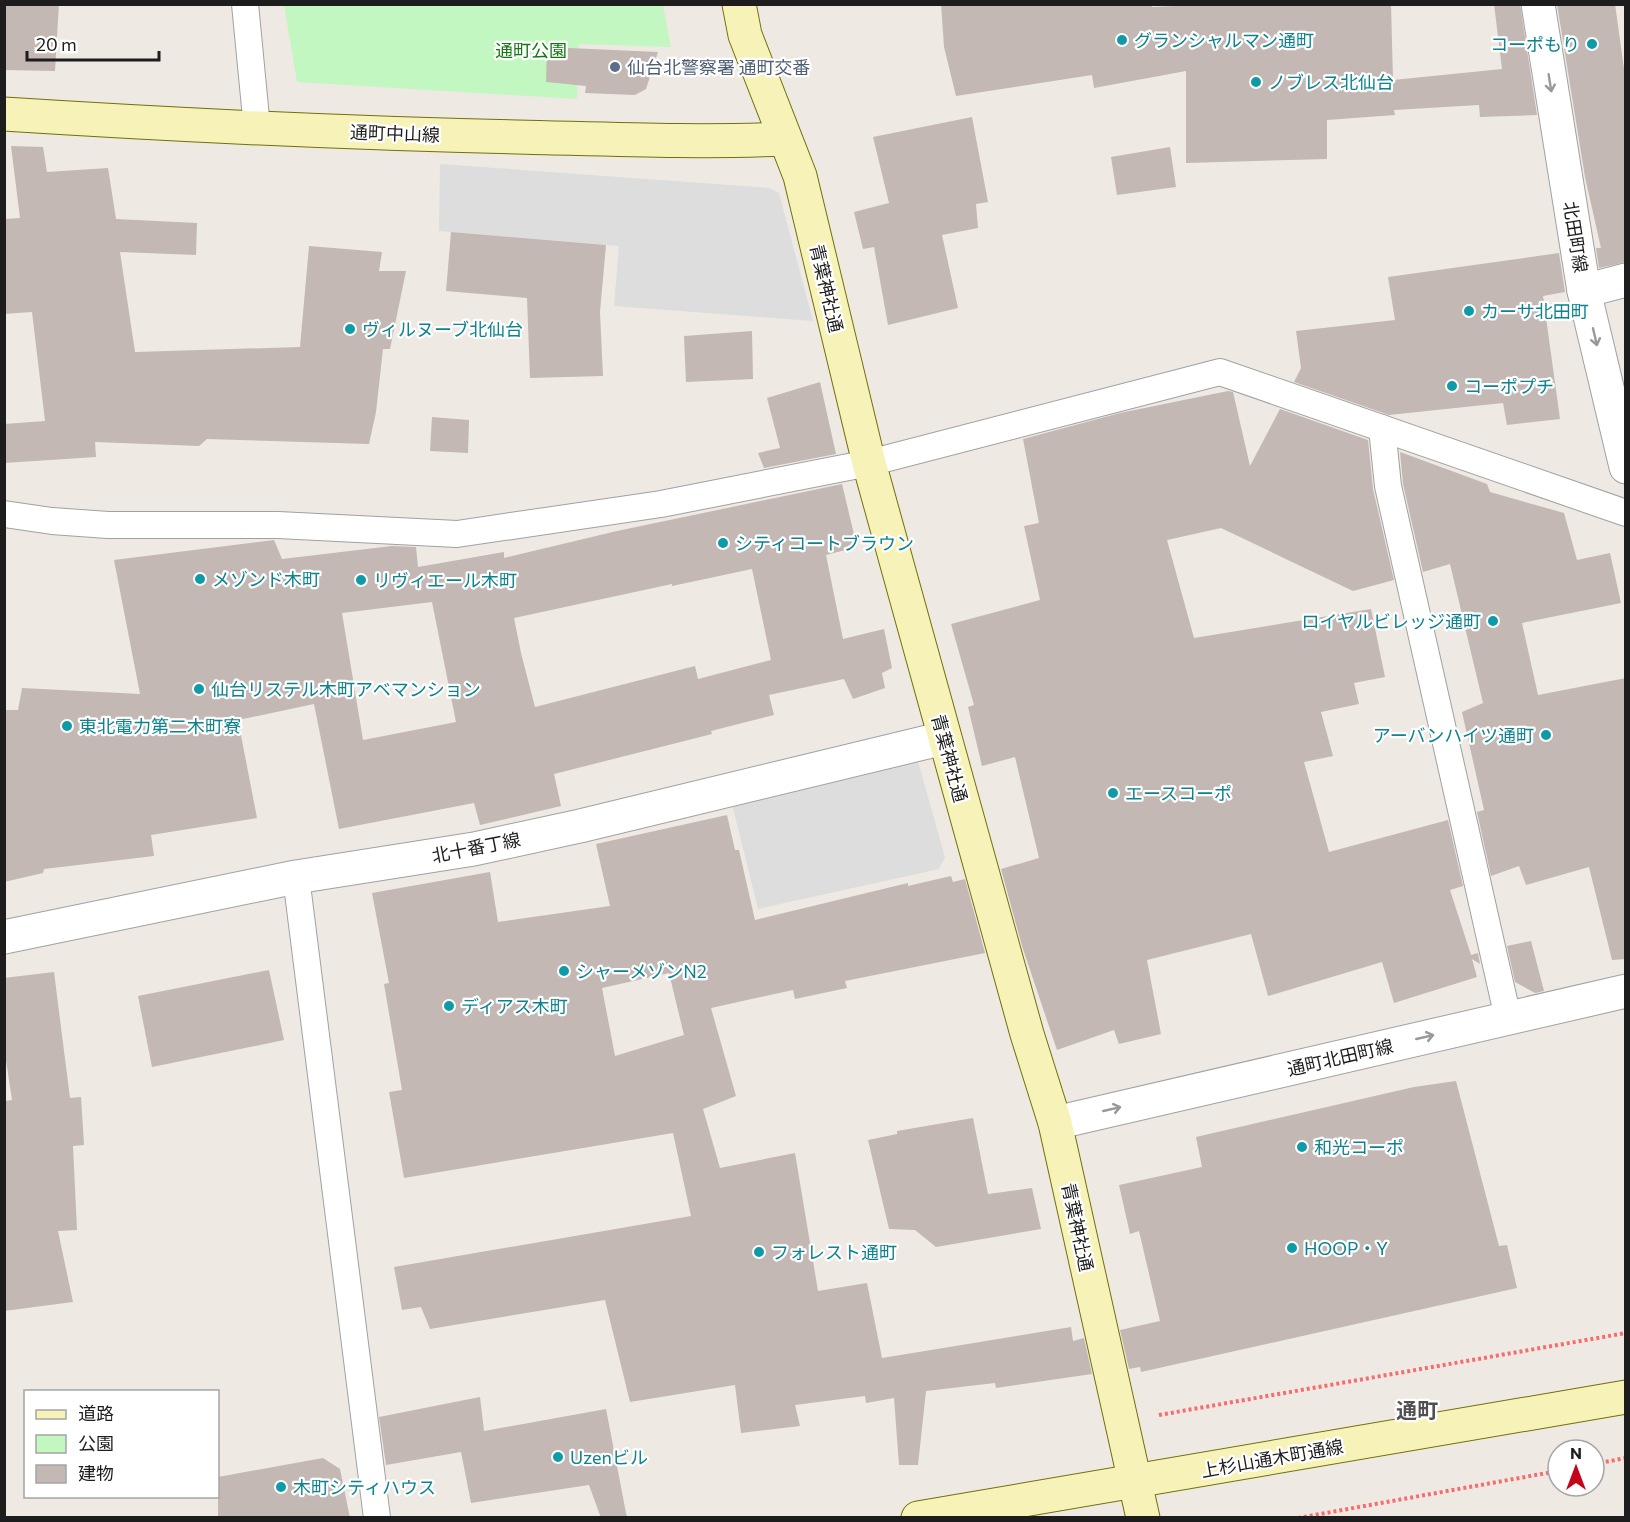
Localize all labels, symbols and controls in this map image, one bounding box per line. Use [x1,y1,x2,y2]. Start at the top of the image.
scale bar [27,24,159,62]
place label: グランシャルマン通町 [1134,29,1314,51]
text: 20 m [36,33,77,55]
marker: グランシャルマン通町 [1115,33,1129,47]
place label: コーポもり [1490,33,1580,55]
marker: コーポもり [1585,37,1599,51]
park label: 通町公園 [495,39,567,61]
place label: 仙台北警察署 通町交番 [627,56,810,78]
marker: 仙台北警察署 通町交番 [608,60,622,74]
place label: ノブレス北仙台 [1268,71,1394,93]
one-way arrow [1545,73,1556,92]
marker: ノブレス北仙台 [1249,75,1263,89]
street label: 通町中山線 [350,120,440,146]
street label: 北田町線 [1560,200,1592,274]
street label: 青葉神社通 [806,242,848,334]
place label: カーサ北田町 [1481,300,1589,322]
marker: カーサ北田町 [1462,304,1476,318]
place label: ヴィルヌーブ北仙台 [362,318,523,340]
marker: ヴィルヌーブ北仙台 [343,322,357,336]
one-way arrow [1590,327,1602,346]
place label: コーポプチ [1464,375,1554,397]
marker: コーポプチ [1445,379,1459,393]
place label: シティコートブラウン [735,532,914,554]
marker: シティコートブラウン [716,536,730,550]
place label: メゾンド木町 [212,568,320,590]
place label: リヴィエール木町 [373,569,517,591]
marker: メゾンド木町 [193,572,207,586]
marker: リヴィエール木町 [354,573,368,587]
place label: ロイヤルビレッジ通町 [1302,610,1481,632]
marker: ロイヤルビレッジ通町 [1486,614,1500,628]
place label: 仙台リステル木町アベマンション [211,678,481,700]
marker: 仙台リステル木町アベマンション [192,682,206,696]
street label: 青葉神社通 [928,712,972,804]
place label: 東北電力第二木町寮 [79,715,241,737]
marker: 東北電力第二木町寮 [60,719,74,733]
place label: アーバンハイツ通町 [1373,724,1534,746]
marker: アーバンハイツ通町 [1539,728,1553,742]
place label: エースコーポ [1125,782,1232,804]
marker: エースコーポ [1106,786,1120,800]
street label: 北十番丁線 [430,828,522,866]
place label: シャーメゾンN2 [576,960,707,982]
marker: シャーメゾンN2 [557,964,571,978]
place label: ディアス木町 [461,995,568,1017]
marker: ディアス木町 [442,999,456,1013]
one-way arrow [1414,1031,1434,1042]
street label: 通町北田町線 [1285,1034,1395,1080]
one-way arrow [1102,1103,1121,1115]
place label: 和光コーポ [1314,1136,1404,1158]
marker: 和光コーポ [1295,1140,1309,1154]
street label: 青葉神社通 [1058,1181,1098,1273]
place label: HOOP・Y [1304,1237,1388,1259]
place label: フォレスト通町 [771,1241,897,1263]
marker: HOOP・Y [1285,1241,1299,1255]
marker: フォレスト通町 [752,1245,766,1259]
legend [24,1390,219,1498]
district label: 通町 [1396,1397,1438,1422]
text: 道路 [78,1402,114,1424]
text: 公園 [78,1432,114,1454]
street label: 上杉山通木町通線 [1199,1435,1345,1481]
north arrow [1546,1438,1606,1498]
text: N [1570,1443,1582,1462]
place label: Uzenビル [570,1446,648,1468]
marker: Uzenビル [551,1450,565,1464]
text: 建物 [78,1462,114,1484]
place label: 木町シティハウス [293,1476,436,1498]
marker: 木町シティハウス [274,1480,288,1494]

